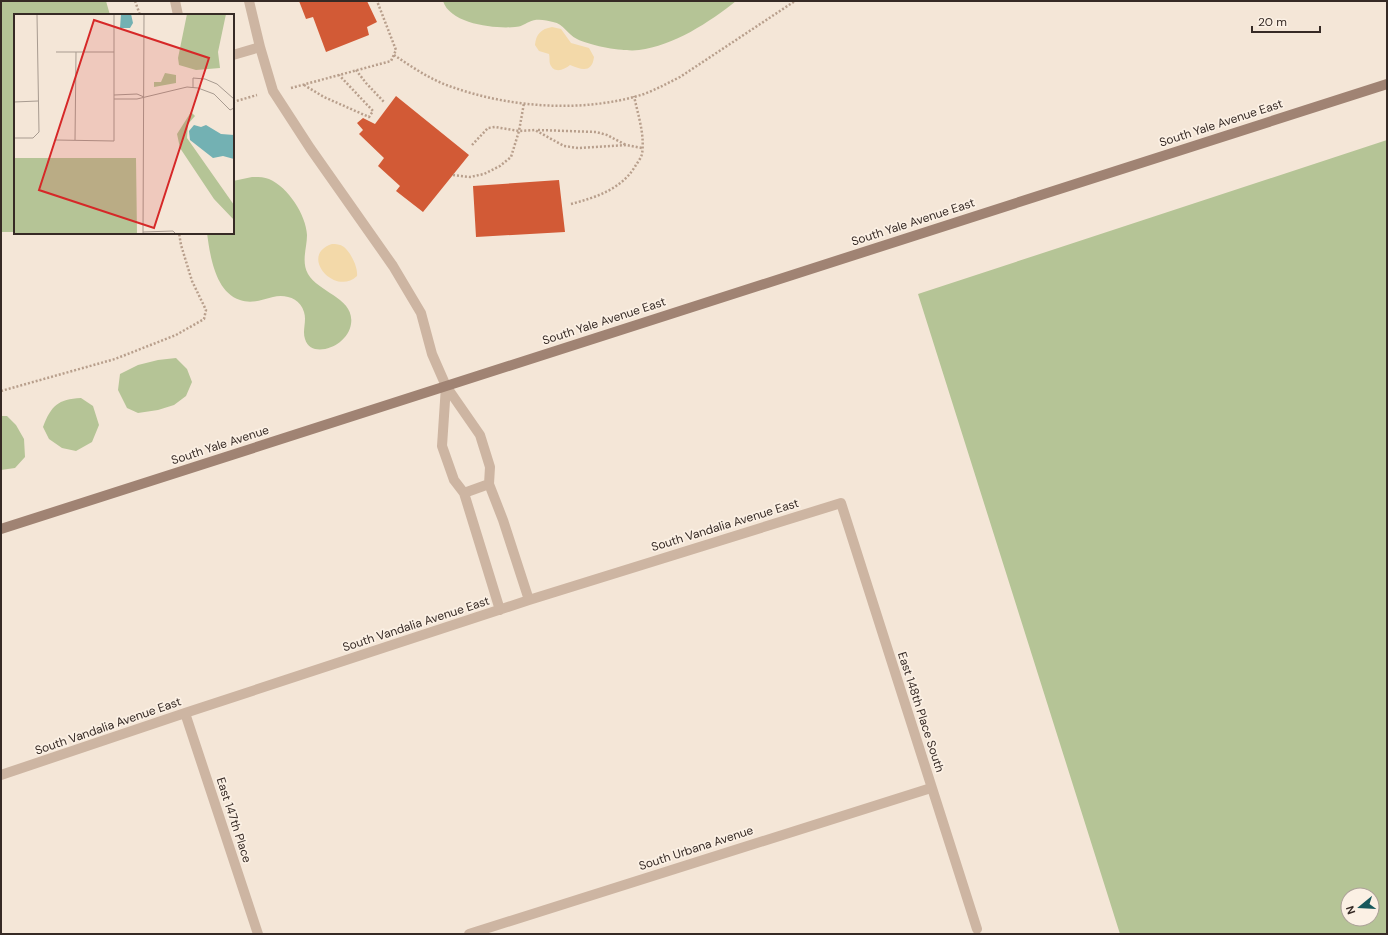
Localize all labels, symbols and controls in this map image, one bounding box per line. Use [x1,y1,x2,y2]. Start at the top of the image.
scale bar [1252,8,1320,34]
inset map [14,14,234,234]
text: 20 m [1258,14,1287,30]
street label: South Yale Avenue East [1157,95,1285,151]
street label: South Yale Avenue East [849,194,977,250]
street label: South Yale Avenue East [540,293,668,349]
street label: South Yale Avenue [169,422,271,468]
street label: South Vandalia Avenue East [649,495,801,555]
street label: South Vandalia Avenue East [340,593,492,655]
street label: East 148th Place South [894,650,948,774]
street label: South Vandalia Avenue East [33,693,183,759]
street label: East 147th Place [213,775,255,865]
street label: South Urbana Avenue [637,822,755,874]
north arrow [1340,887,1380,927]
text: N [1343,904,1358,916]

